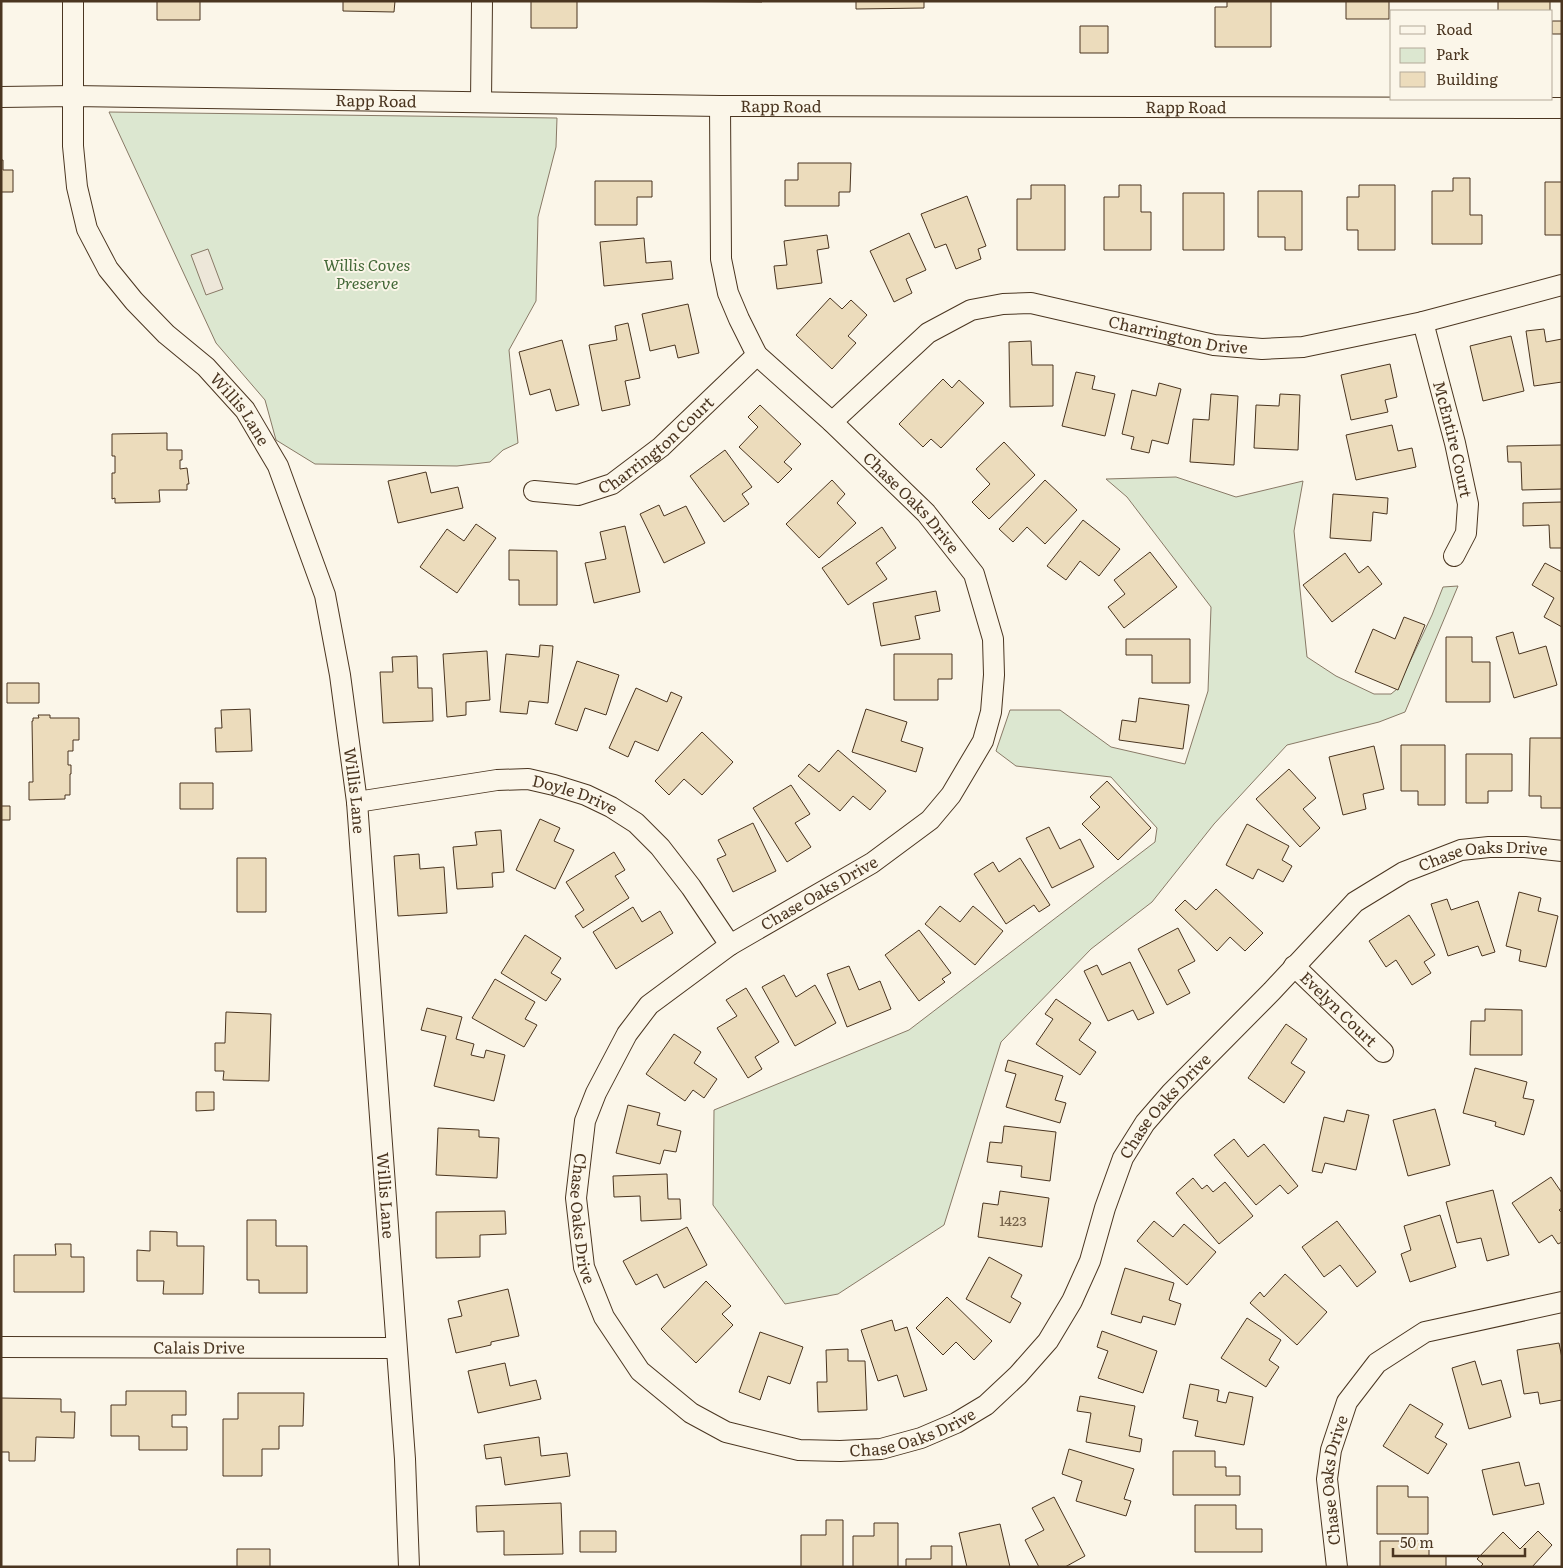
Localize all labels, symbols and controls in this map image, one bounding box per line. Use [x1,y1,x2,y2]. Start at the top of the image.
legend [1390,10,1553,100]
text: Road [1436,17,1472,40]
text: Park [1436,42,1470,65]
text: Building [1436,67,1498,90]
street label: Rapp Road [335,87,417,112]
street label: Rapp Road [740,93,822,117]
street label: Rapp Road [1145,94,1227,118]
park label: Willis Coves Preserve [324,252,410,294]
street label: Charrington Drive [1106,308,1249,359]
street label: Willis Lane [205,367,276,450]
street label: McEntire Court [1428,378,1479,500]
street label: Charrington Court [595,390,719,499]
street label: Chase Oaks Drive [858,446,966,558]
street label: Willis Lane [339,746,372,834]
street label: Doyle Drive [530,767,623,819]
street label: Chase Oaks Drive [1414,834,1549,876]
street label: Chase Oaks Drive [755,849,882,935]
street label: Evelyn Court [1295,965,1384,1052]
street label: Chase Oaks Drive [1113,1047,1215,1163]
street label: Willis Lane [372,1151,402,1239]
street label: Chase Oaks Drive [565,1152,602,1287]
house number: 1423 [999,1210,1027,1230]
street label: Calais Drive [153,1334,245,1359]
street label: Chase Oaks Drive [849,1401,980,1462]
street label: Chase Oaks Drive [1314,1412,1353,1547]
scale bar [1393,1526,1526,1558]
text: 50 m [1400,1530,1434,1553]

